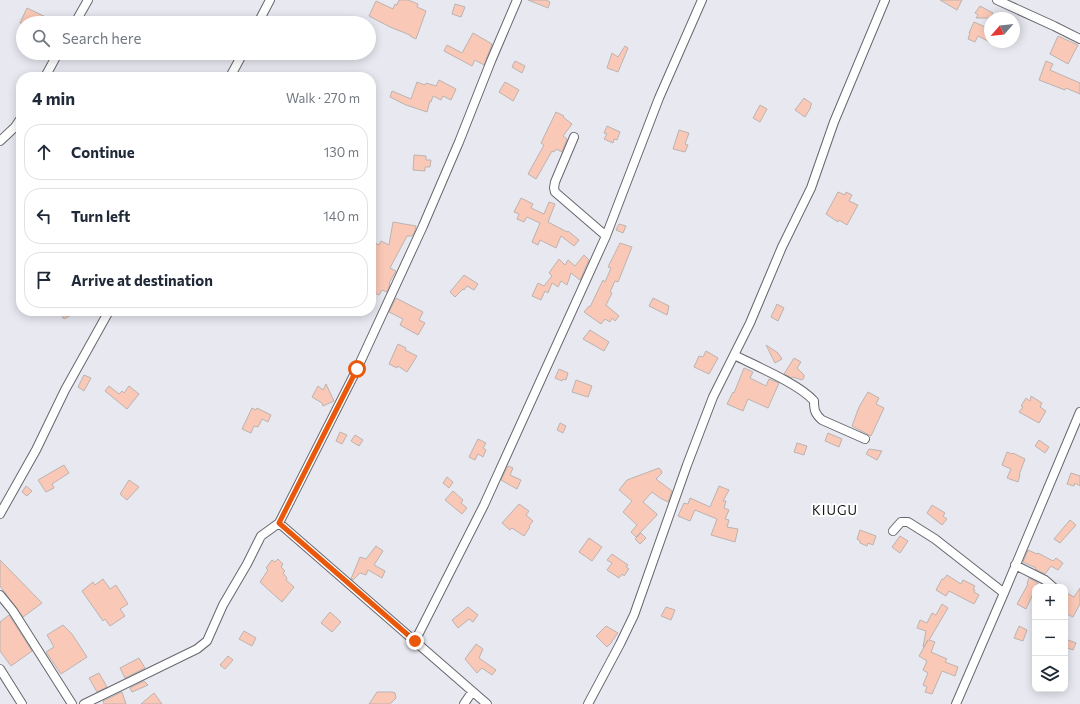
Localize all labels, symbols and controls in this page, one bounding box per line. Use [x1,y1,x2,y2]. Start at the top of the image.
north arrow [984,12,1020,48]
search box [16,16,376,60]
icon: search [30,27,52,49]
text: Search here [62,29,141,47]
text: 4 min [32,88,75,109]
text: Walk · 270 m [286,90,360,106]
icon: ahead [33,141,55,163]
text: Continue [71,143,135,161]
text: 130 m [324,144,359,160]
icon: left [33,205,55,227]
text: Turn left [71,207,130,225]
text: 140 m [323,208,359,224]
icon: arrive [33,269,55,291]
text: Arrive at destination [71,271,213,289]
route start [348,360,366,378]
district label: KIUGU [812,502,858,518]
map controls [1032,584,1068,692]
button: + [1032,584,1068,620]
button: − [1032,620,1068,656]
route end [406,632,424,650]
button: layers [1032,656,1068,692]

